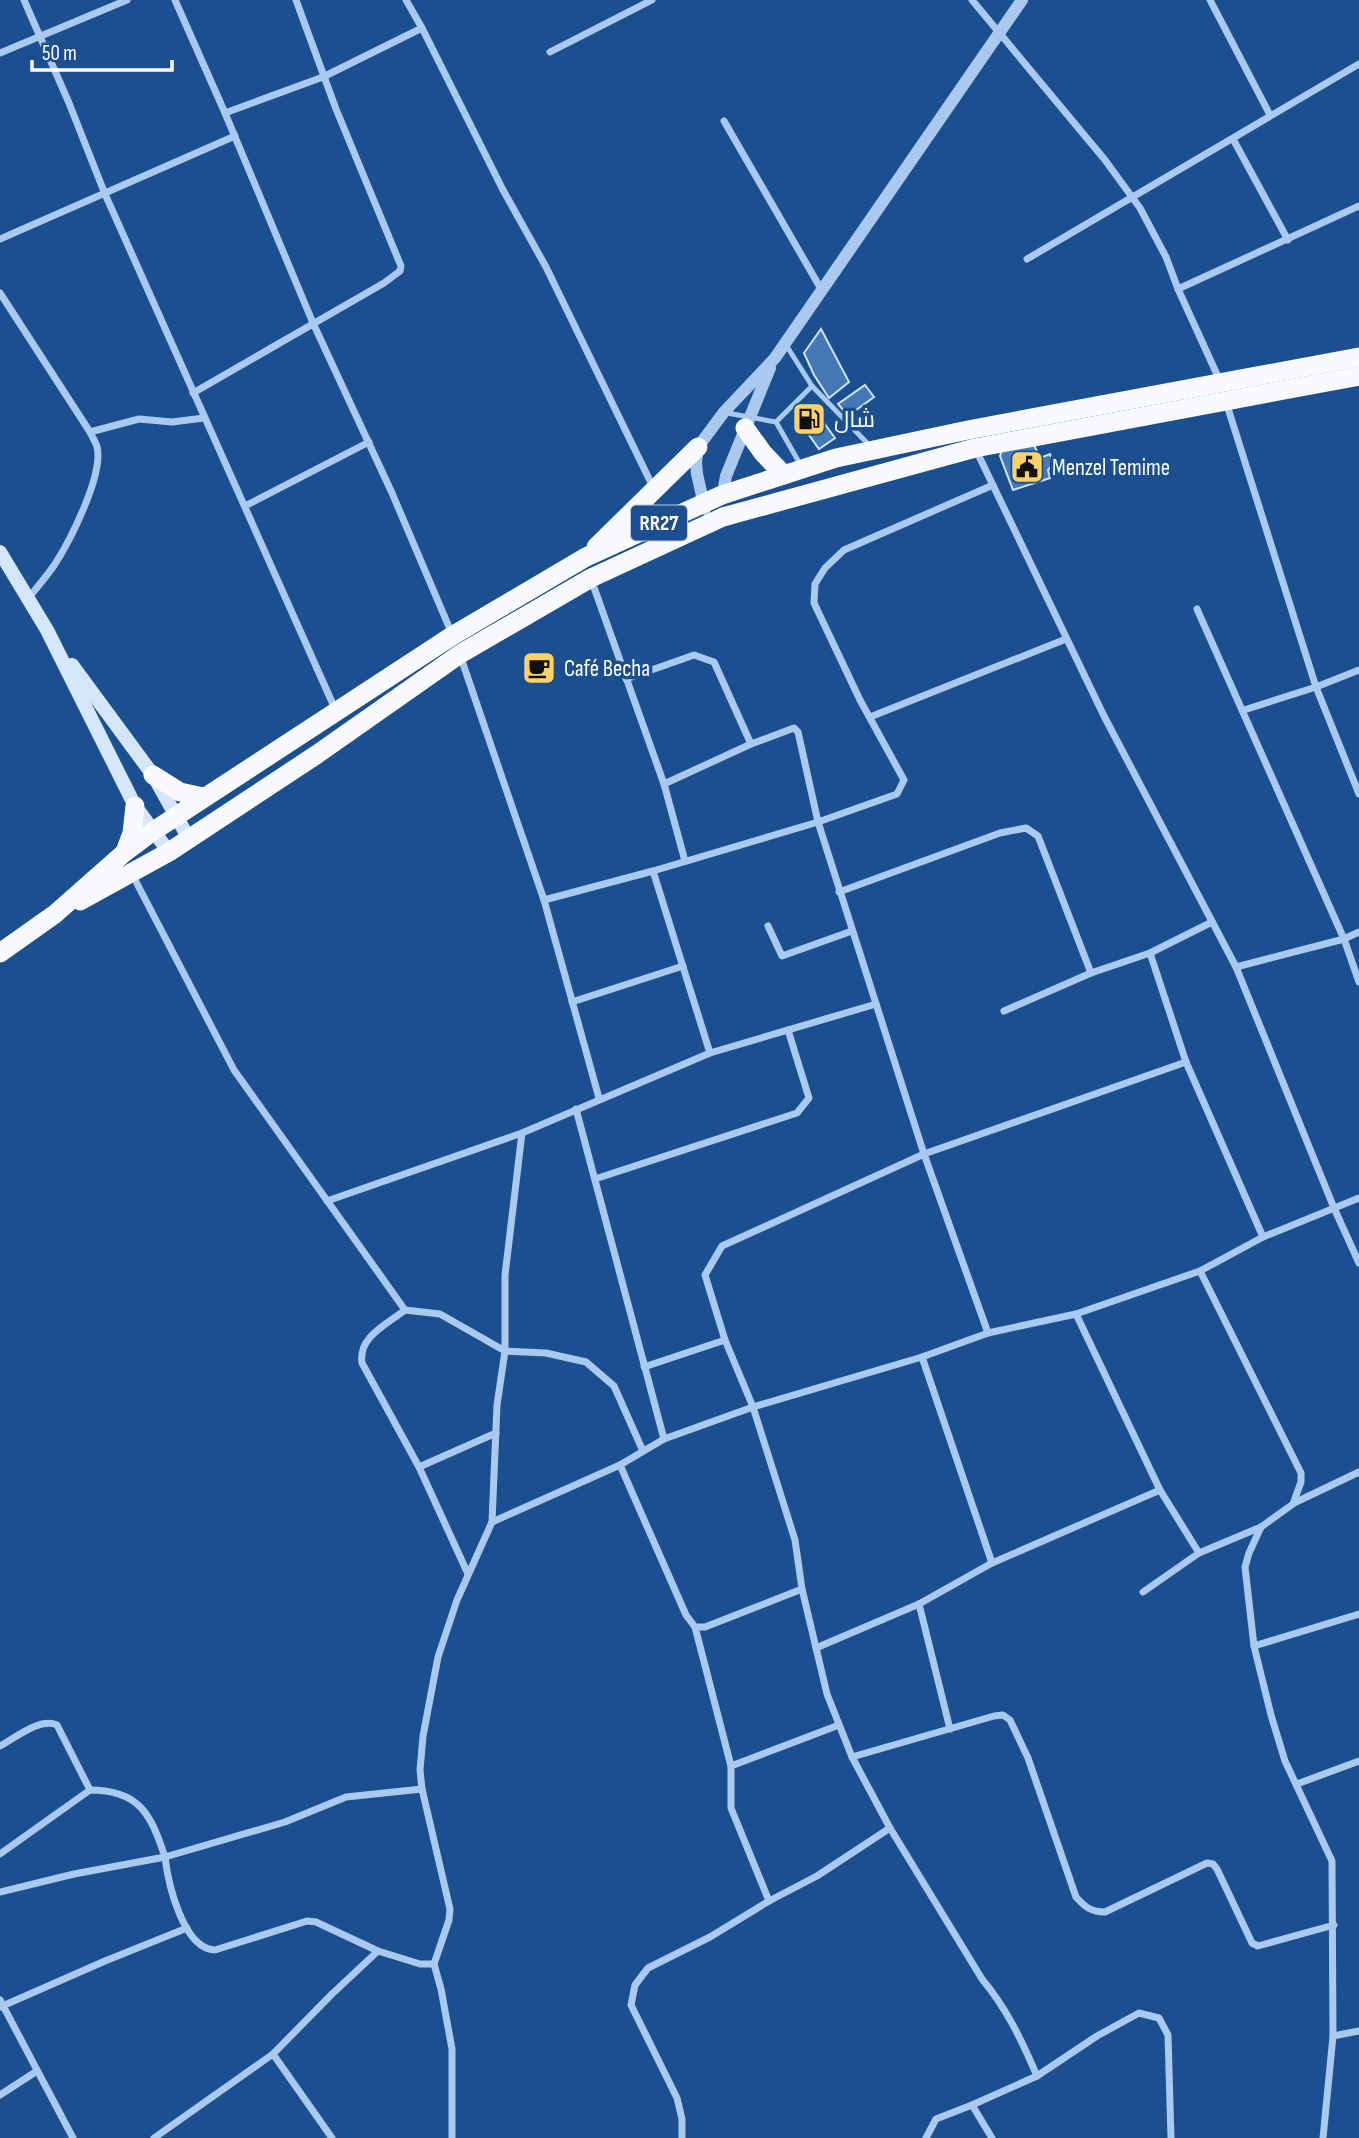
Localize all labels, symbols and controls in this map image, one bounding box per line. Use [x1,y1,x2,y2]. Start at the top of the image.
scale bar [32,28,172,72]
text: 50 m [42,41,77,66]
fuel station icon: شال [790,400,828,438]
place label: شال [834,406,875,434]
public building icon: Menzel Temime [1008,448,1046,486]
place label: Menzel Temime [1052,454,1170,482]
road number: RR27 [631,505,687,540]
cafe icon: Café Becha [520,649,558,687]
place label: Café Becha [564,655,650,683]

